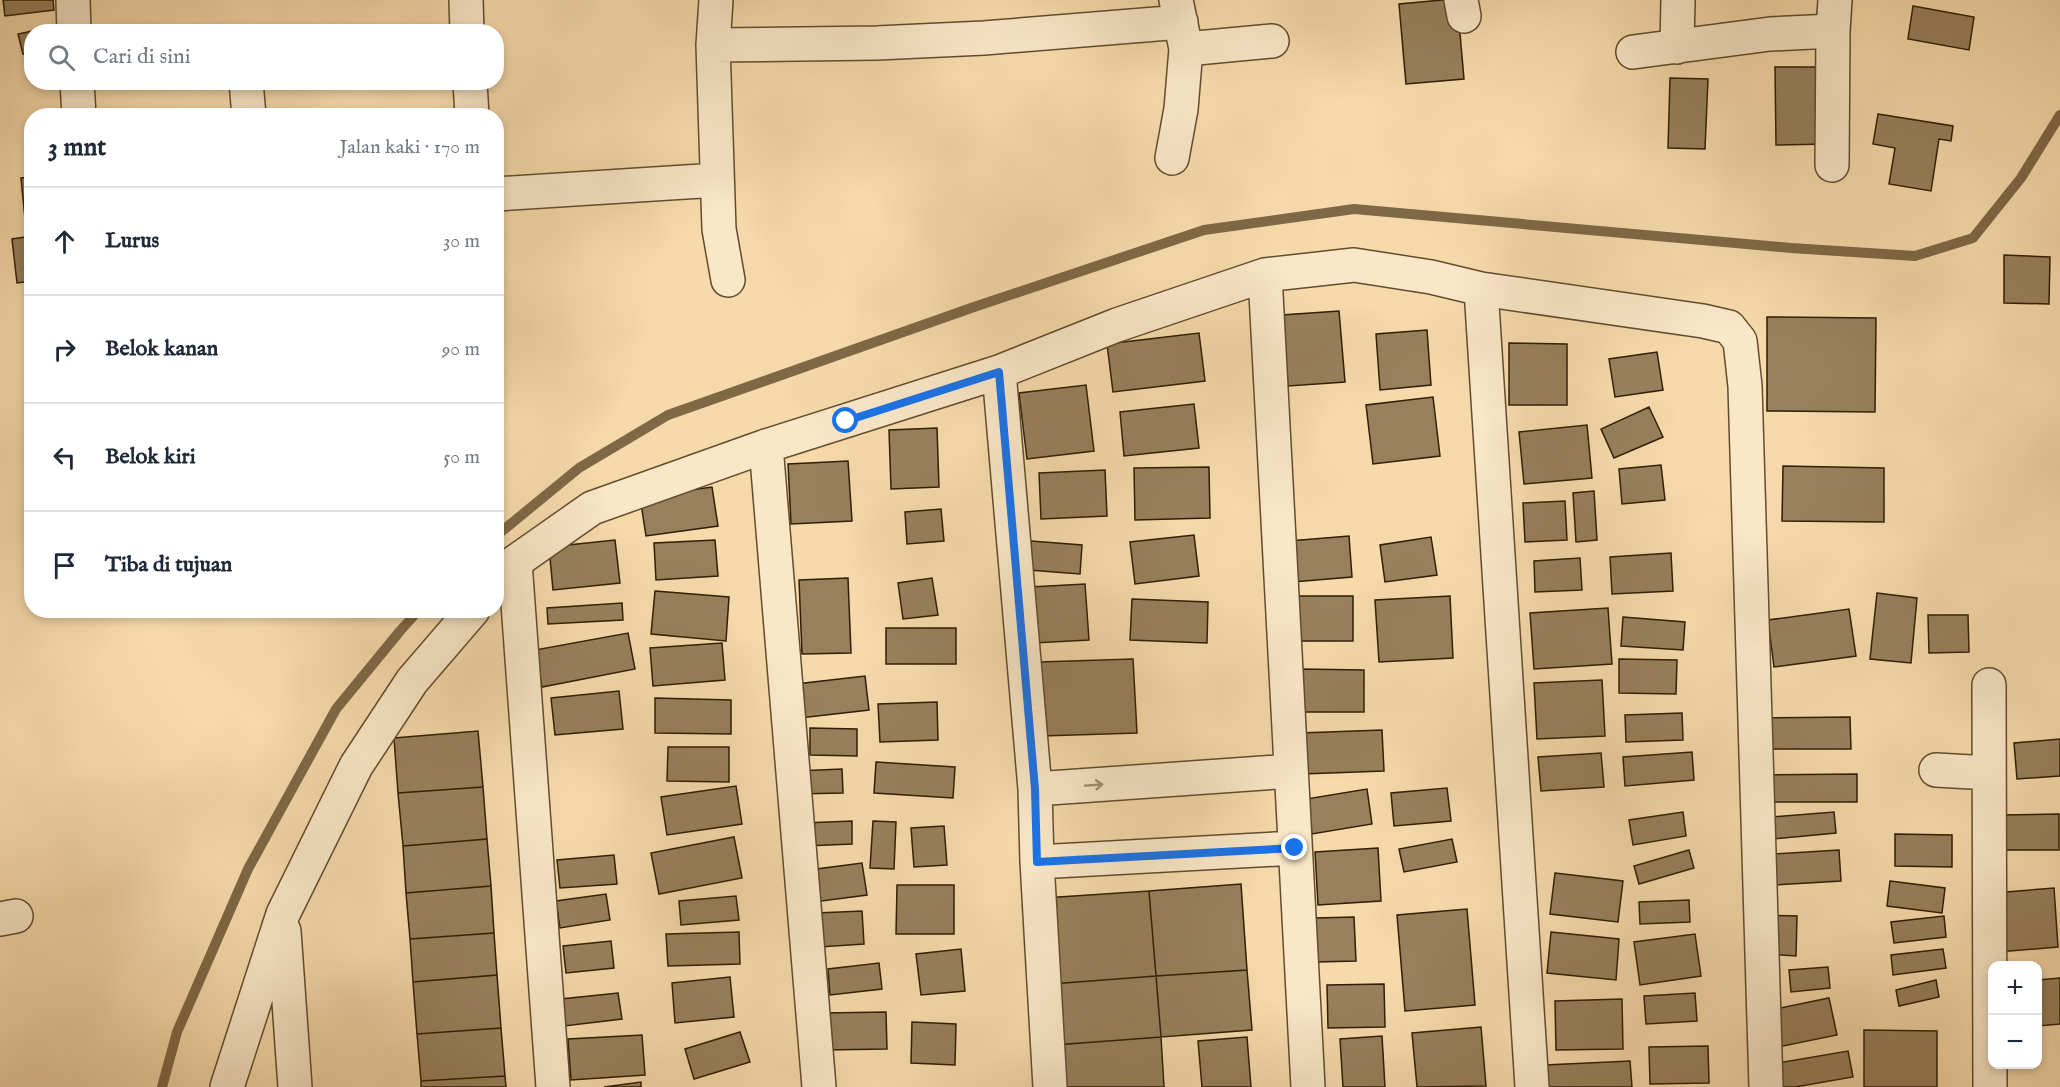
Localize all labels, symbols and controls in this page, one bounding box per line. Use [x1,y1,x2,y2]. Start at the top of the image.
search box [24,24,504,90]
icon: search [45,41,78,74]
text: Cari di sini [93,43,191,71]
text: 3 mnt [48,131,106,164]
text: Jalan kaki · 170 m [340,135,480,160]
icon: ahead [48,225,81,258]
text: Lurus [105,227,159,255]
text: 30 m [443,229,480,254]
icon: right [48,333,81,366]
text: Belok kanan [105,335,218,363]
text: 90 m [442,337,480,362]
route start [832,407,858,433]
icon: left [48,441,81,474]
text: Belok kiri [105,443,196,471]
text: 50 m [443,445,480,470]
icon: arrive [48,549,81,582]
text: Tiba di tujuan [105,551,232,579]
one-way arrow [1083,779,1103,790]
route end [1281,834,1307,860]
map controls [1988,961,2042,1069]
button: + [1988,961,2042,1015]
button: − [1988,1015,2042,1069]

